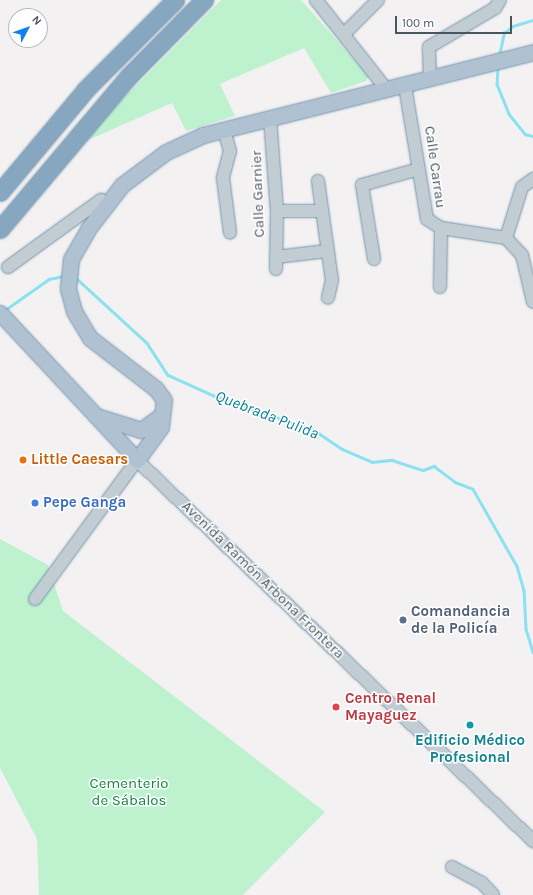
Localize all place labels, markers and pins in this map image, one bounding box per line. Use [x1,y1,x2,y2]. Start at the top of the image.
place label: Little Caesars [31,451,128,469]
marker: Little Caesars [18,455,28,465]
place label: Pepe Ganga [43,494,126,512]
marker: Pepe Ganga [30,498,40,508]
place label: Comandancia de la Policía [411,602,510,637]
marker: Comandancia de la Policía [398,615,408,625]
place label: Centro Renal Mayaguez [345,689,436,724]
marker: Centro Renal Mayaguez [330,701,342,713]
marker: Edificio Médico Profesional [465,720,475,730]
place label: Edificio Médico Profesional [415,731,525,766]

